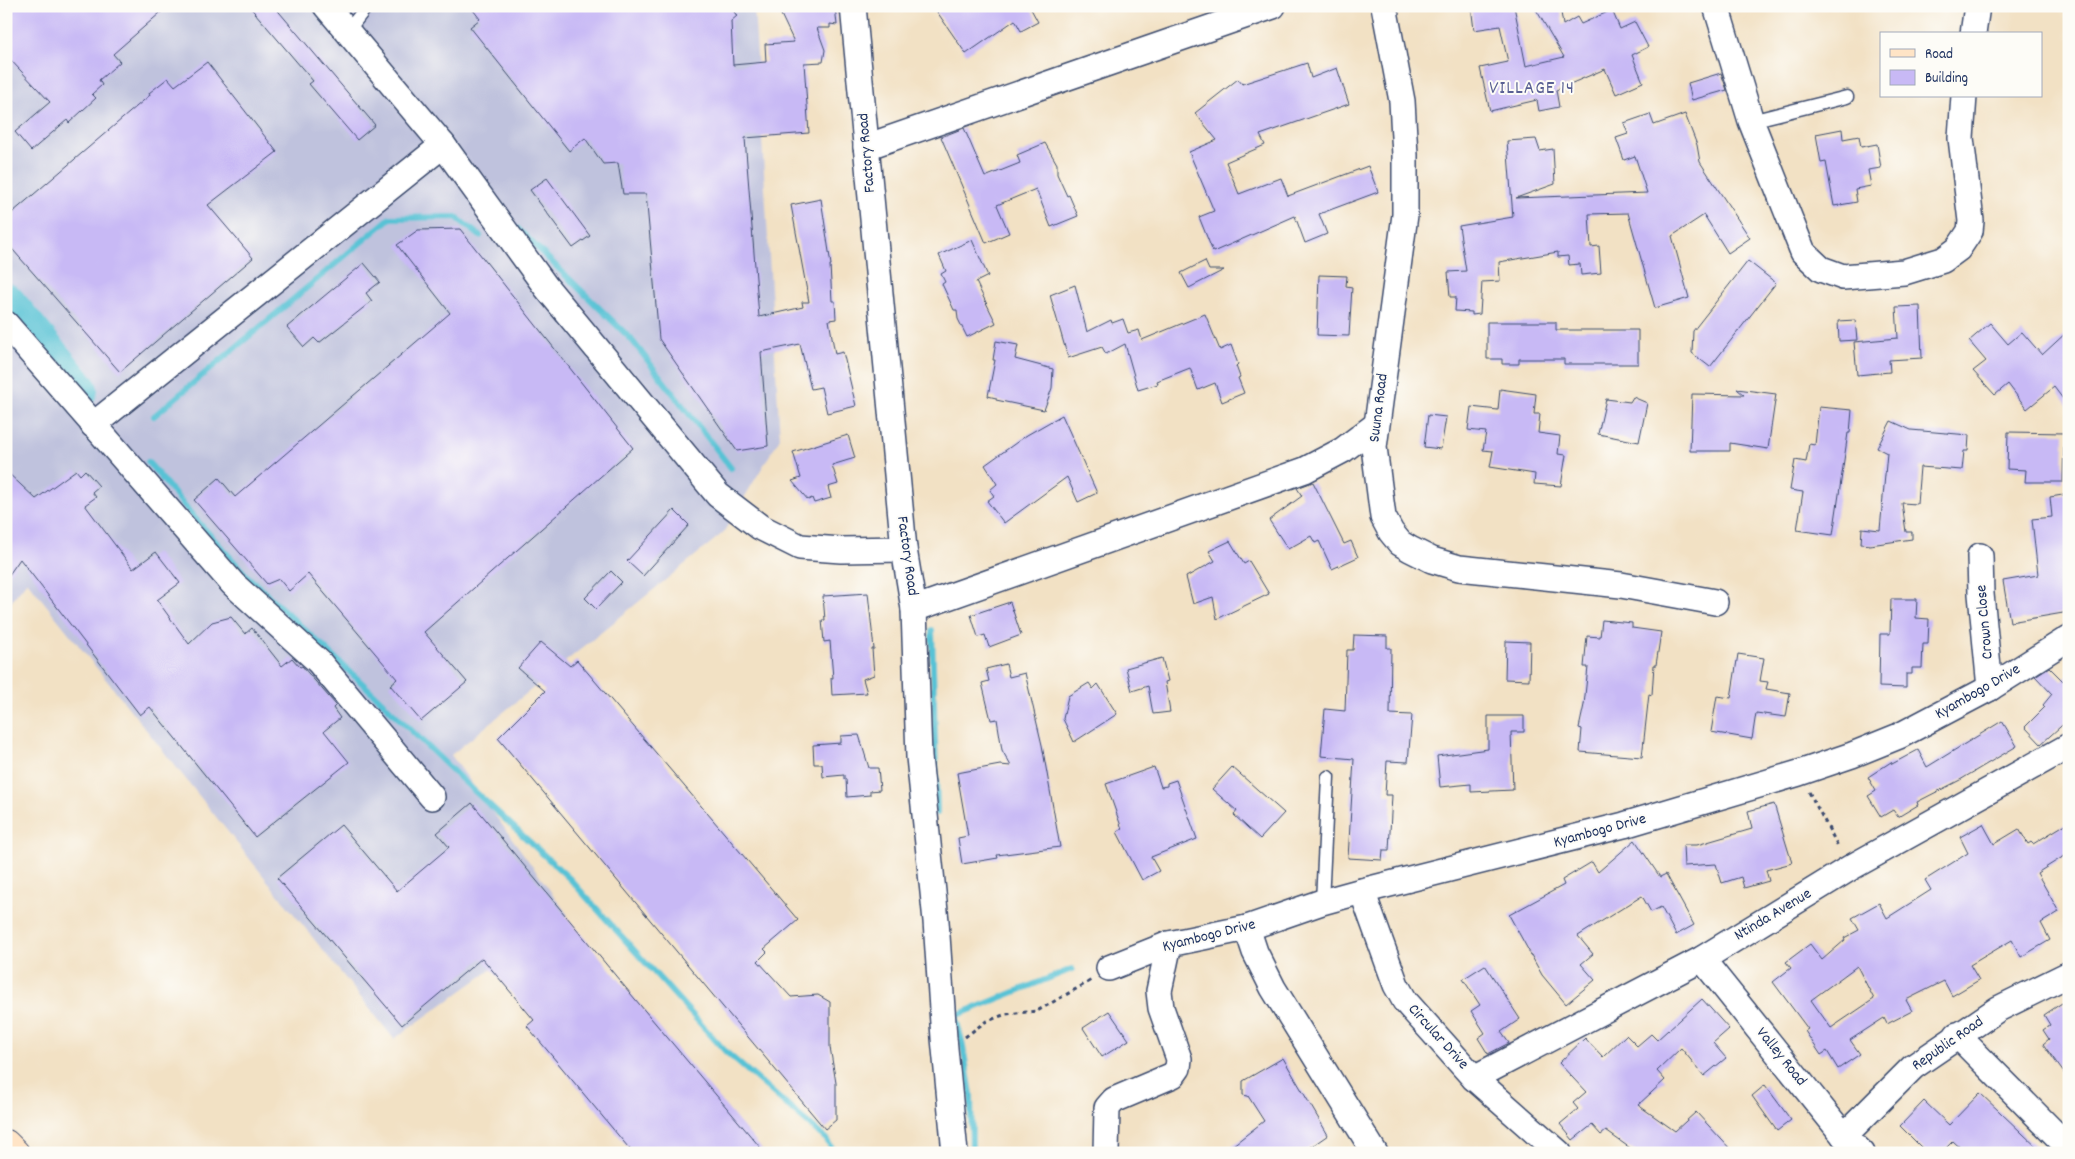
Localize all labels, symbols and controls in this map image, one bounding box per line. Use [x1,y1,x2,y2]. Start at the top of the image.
legend [1880,32,2042,98]
text: Road [1925,44,1953,66]
text: Building [1925,68,1968,90]
district label: VILLAGE 14 [1489,76,1575,103]
street label: Factory Road [852,112,882,194]
street label: Suuna Road [1363,372,1395,444]
street label: Factory Road [890,515,924,597]
street label: Crown Close [1970,584,2000,660]
street label: Kyambogo Drive [1931,658,2025,726]
street label: Kyambogo Drive [1551,808,1649,854]
street label: Ntinda Avenue [1730,883,1816,947]
street label: Kyambogo Drive [1160,913,1258,959]
street label: Circular Drive [1402,999,1474,1075]
street label: Republic Road [1907,1011,1989,1077]
street label: Valley Road [1750,1023,1812,1091]

